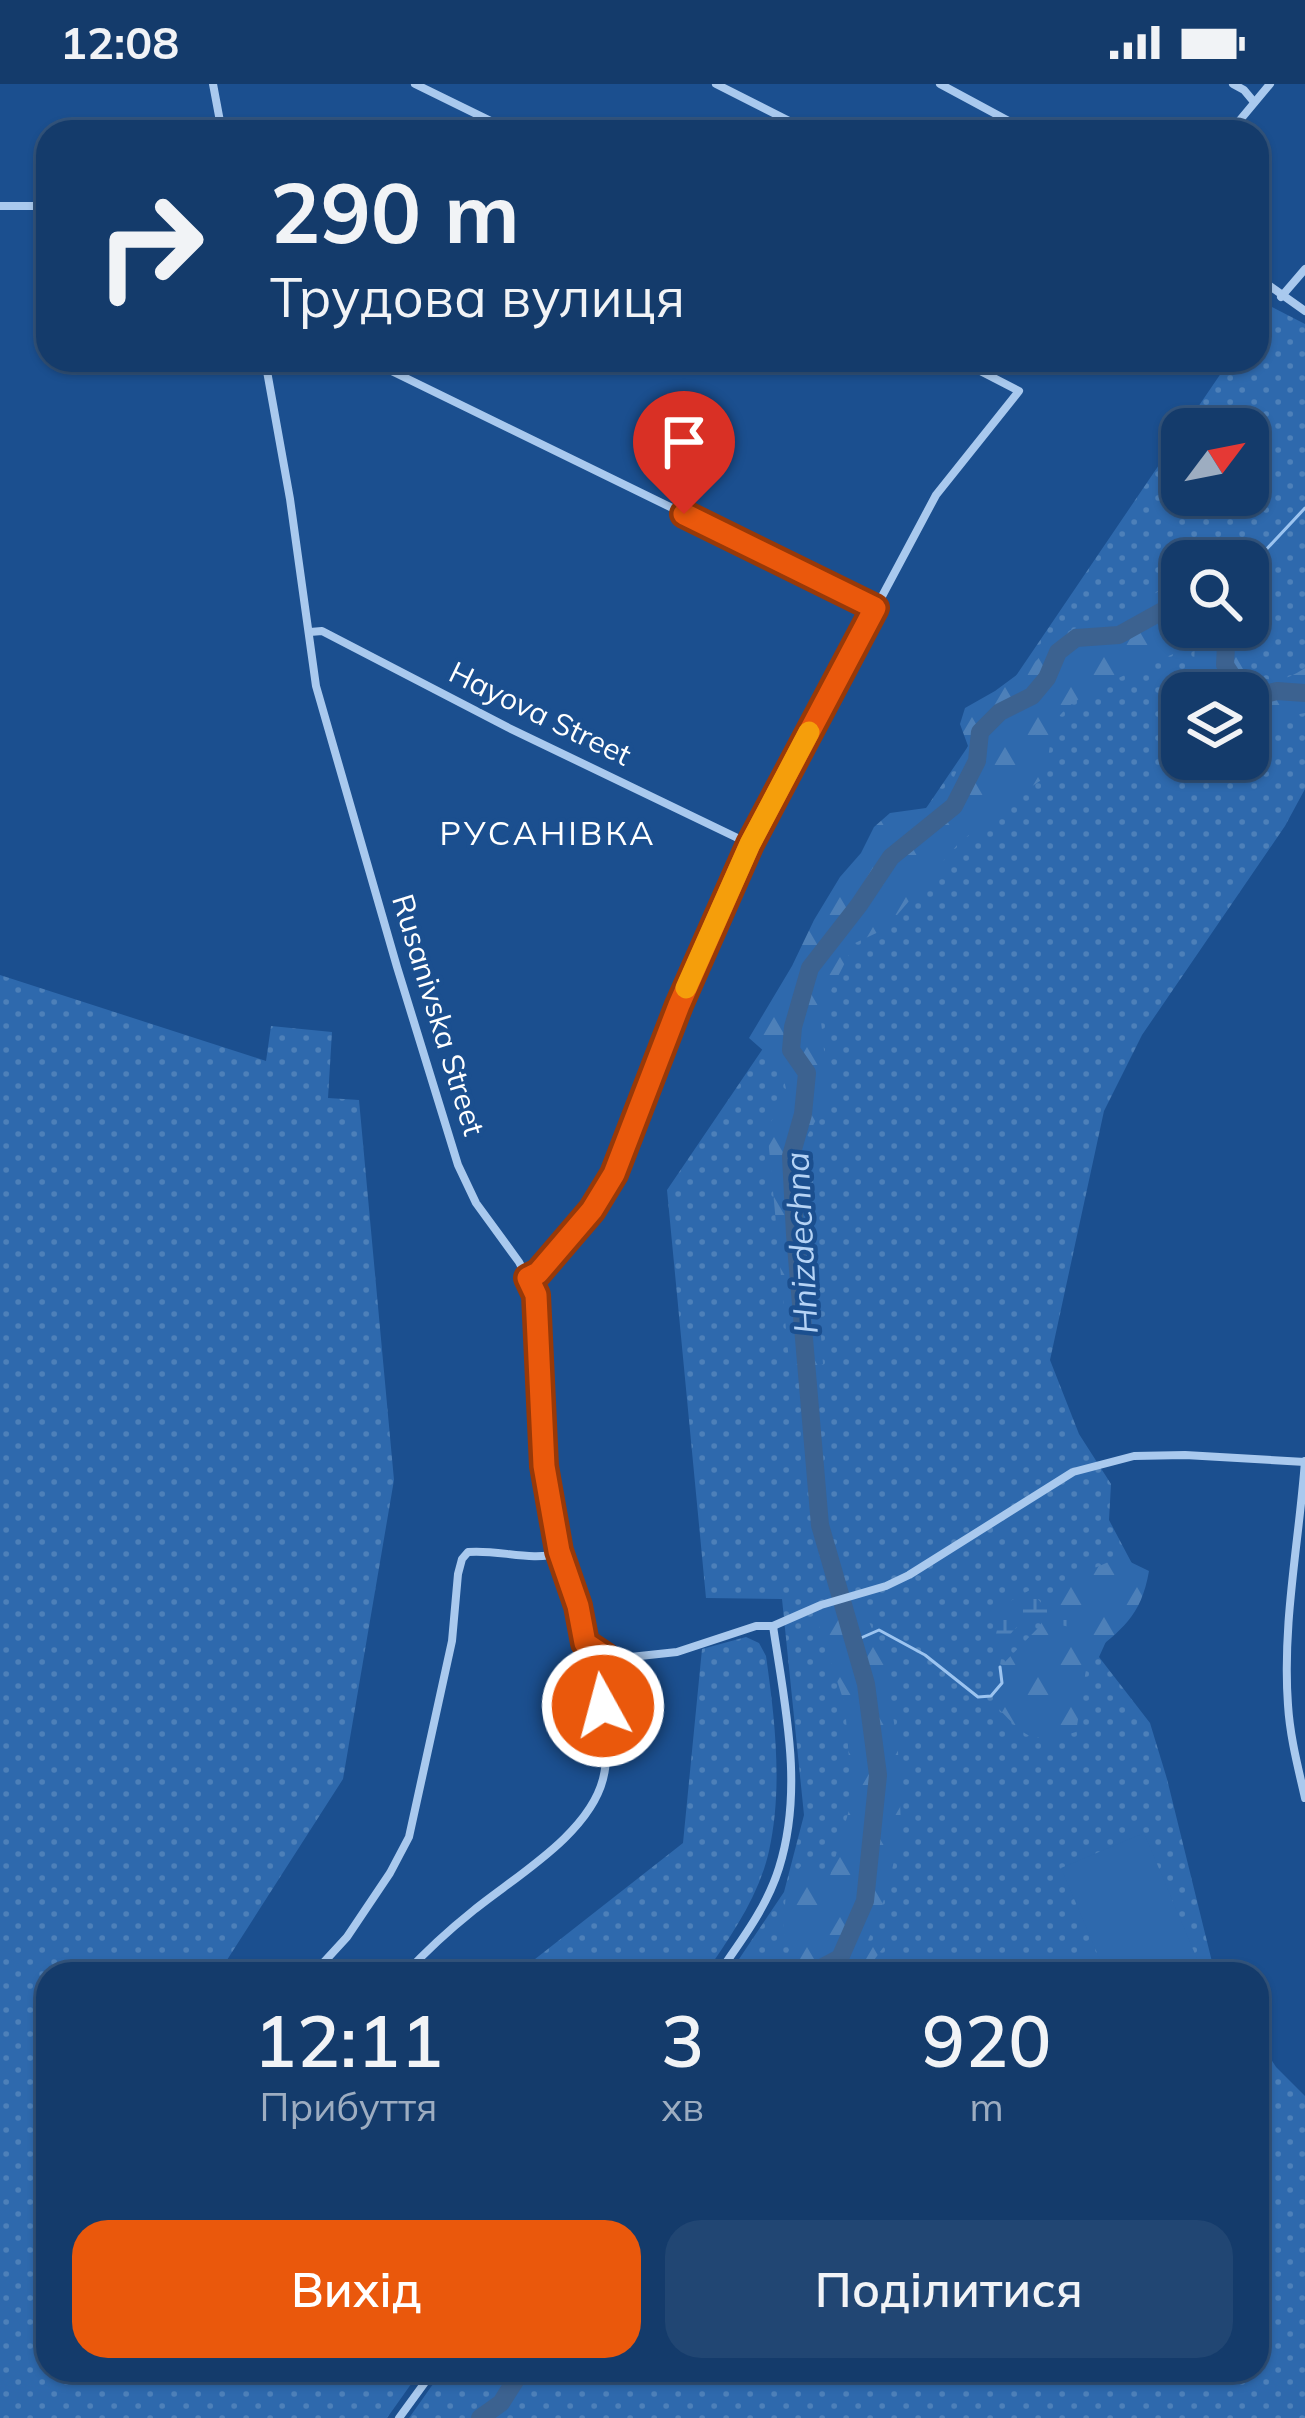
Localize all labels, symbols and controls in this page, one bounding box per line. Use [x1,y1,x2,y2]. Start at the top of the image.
text: 12:08 [60,14,179,70]
text: 290 m [270,159,520,264]
icon: right [72,168,228,324]
text: Трудова вулиця [270,263,685,331]
pin [633,391,735,514]
north arrow [1161,408,1269,516]
map controls [1161,408,1269,780]
icon: arrive [651,409,717,475]
button: search [1161,540,1269,648]
street label: Hayova Street [443,653,638,774]
button: layers [1161,672,1269,780]
district label: РУСАНІВКА [439,812,657,853]
street label: Rusanivska Street [384,889,494,1140]
water label: Hnizdechna [775,1151,826,1335]
position arrow [540,1643,666,1769]
text: 12:11 [254,1995,443,2085]
text: 3 [661,1995,704,2085]
text: 920 [922,1995,1051,2085]
text: Прибуття [260,2082,437,2131]
text: хв [661,2082,704,2131]
text: m [969,2082,1004,2131]
button: Вихід [72,2220,641,2358]
button: Поділитися [665,2220,1233,2358]

